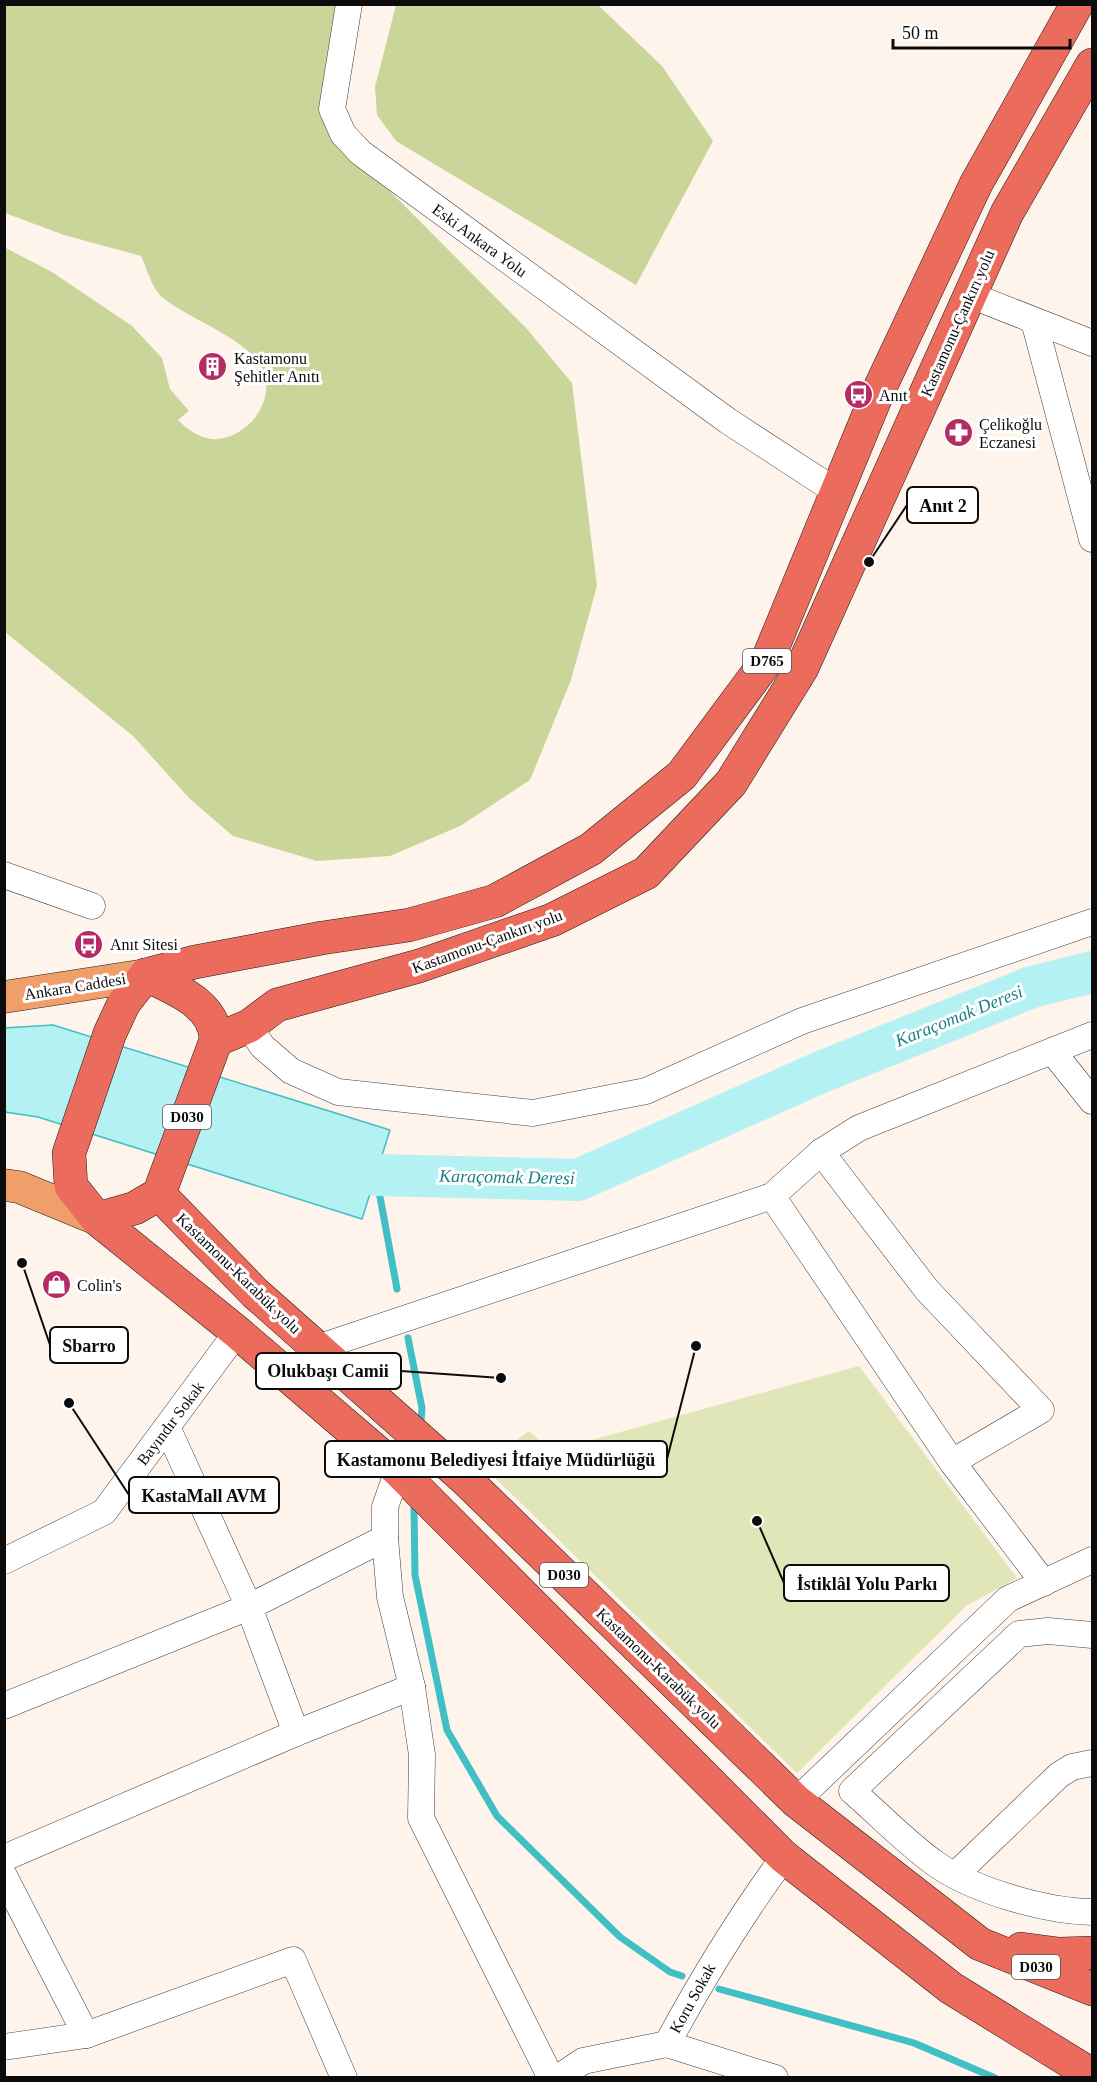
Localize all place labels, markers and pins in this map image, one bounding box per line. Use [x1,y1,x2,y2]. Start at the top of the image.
place label: Kastamonu Şehitler Anıtı [234,350,320,386]
building icon: Kastamonu Şehitler Anıtı [197,351,229,383]
bus stop icon: Anıt [842,379,874,411]
place label: Anıt [879,387,908,404]
place label: Çelikoğlu Eczanesi [979,416,1042,451]
pharmacy icon: Çelikoğlu Eczanesi [942,417,974,449]
callout: Anıt 2 [907,487,978,523]
bus stop icon: Anıt Sitesi [73,928,105,960]
place label: Anıt Sitesi [110,936,179,953]
shop icon: Colin's [40,1269,72,1301]
place label: Colin's [77,1277,122,1294]
callout: Sbarro [50,1327,128,1363]
callout: Olukbaşı Camii [256,1353,401,1389]
callout: Kastamonu Belediyesi İtfaiye Müdürlüğü [325,1441,667,1477]
callout: KastaMall AVM [129,1477,279,1513]
callout: İstiklâl Yolu Parkı [784,1565,949,1601]

